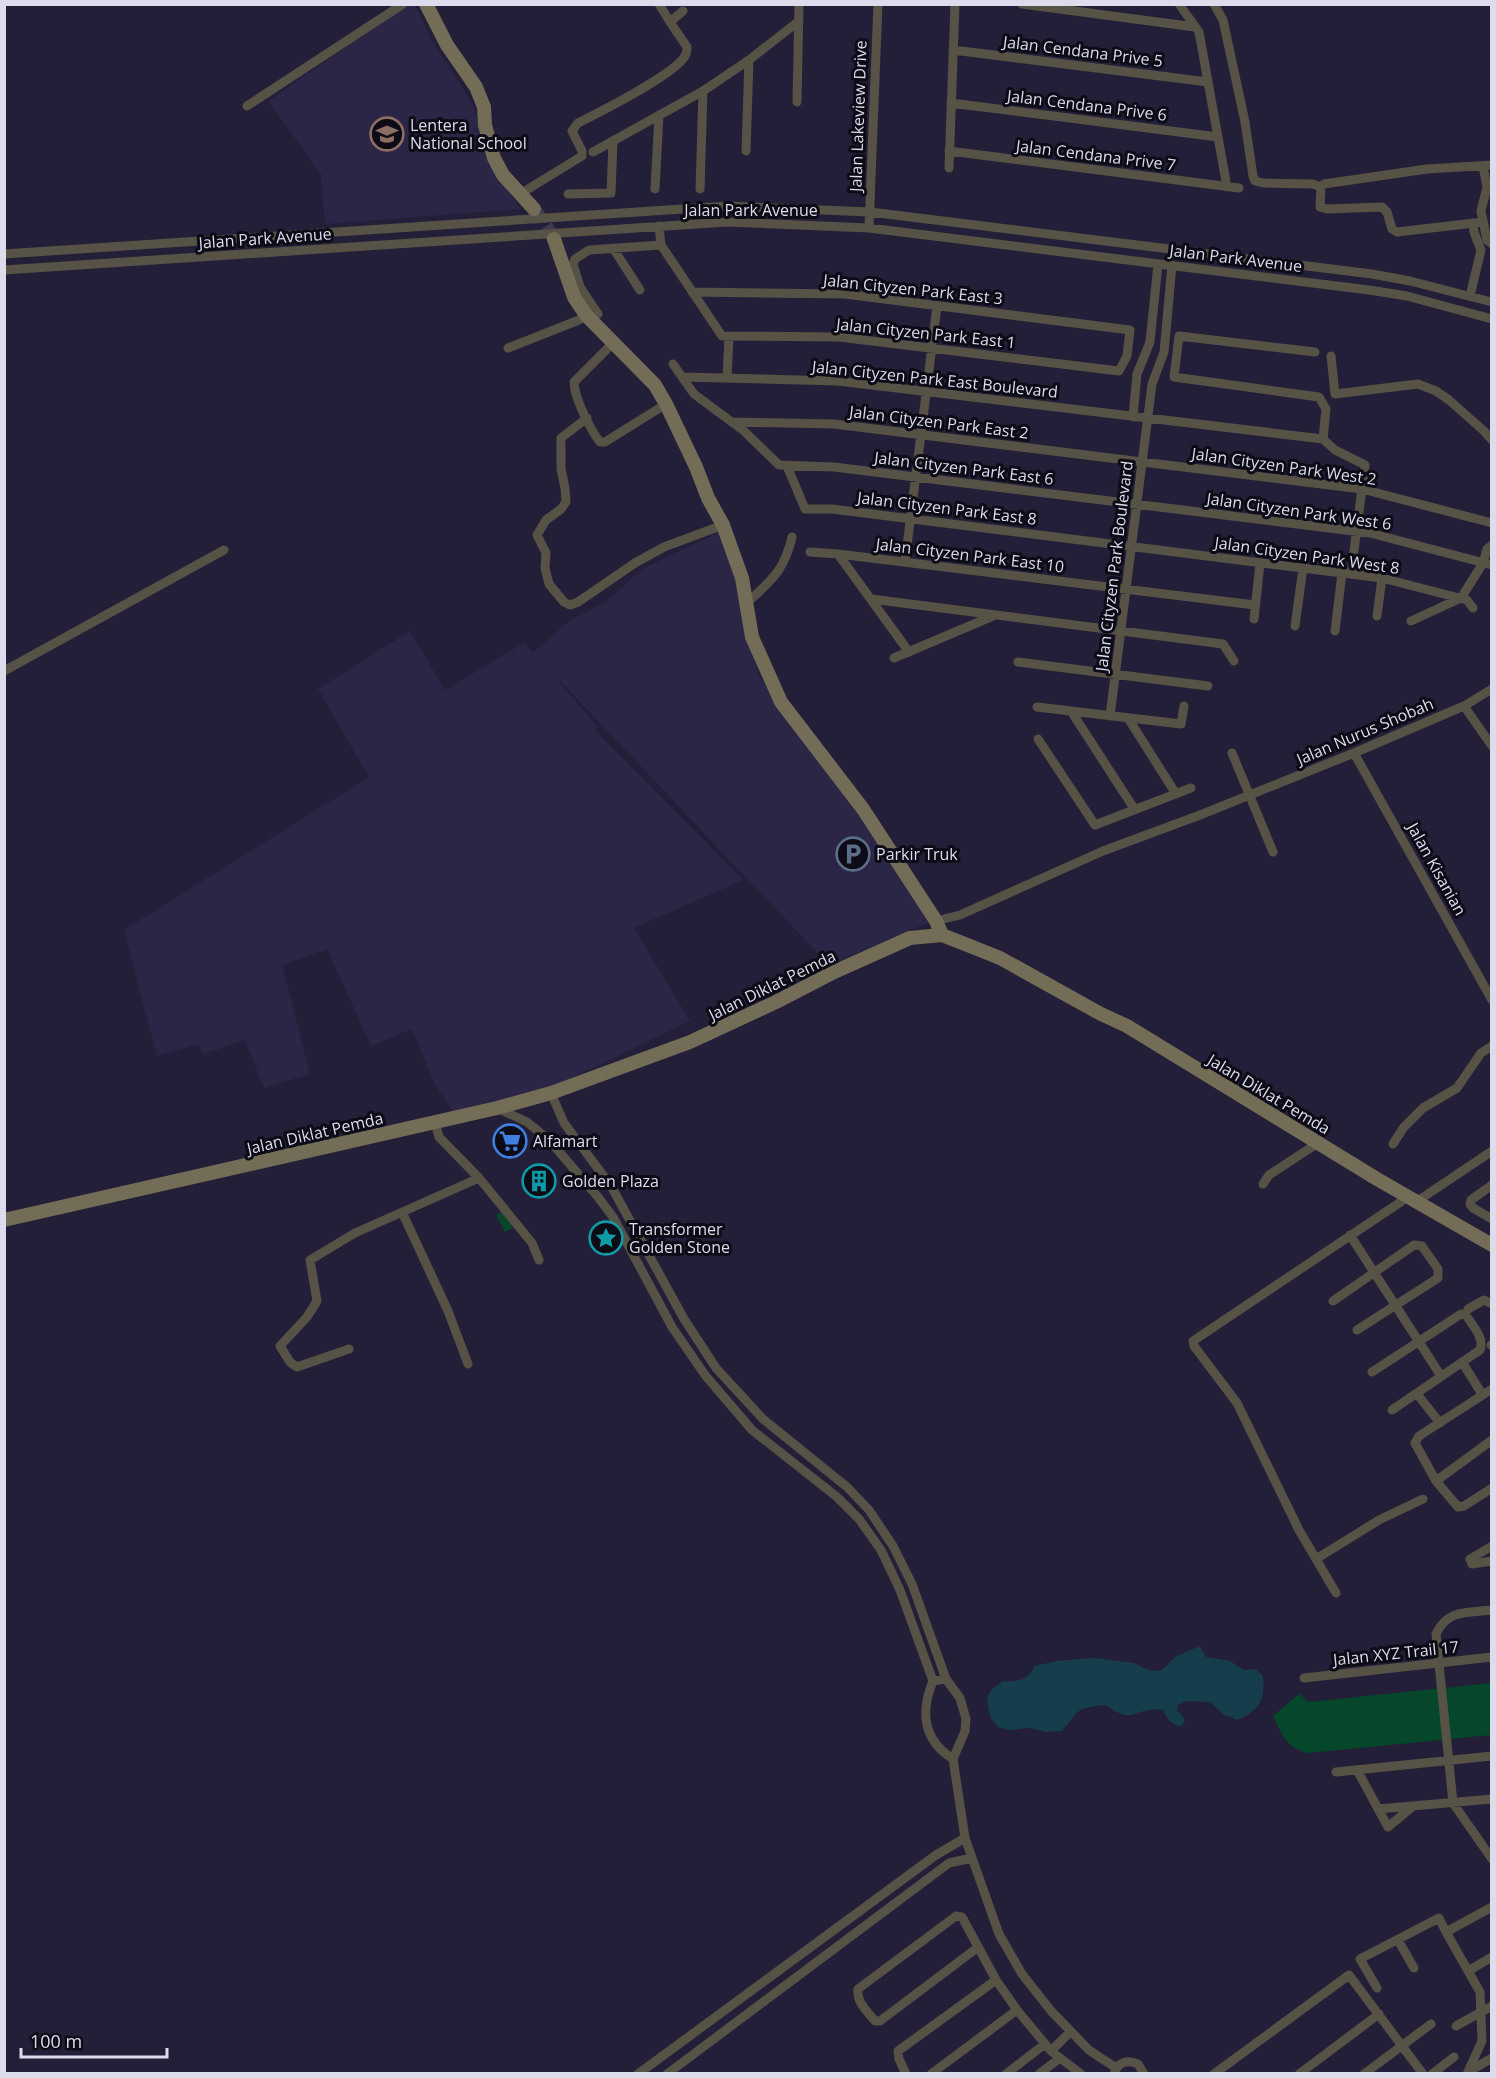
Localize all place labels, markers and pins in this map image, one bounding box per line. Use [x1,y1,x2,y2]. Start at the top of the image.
place label: Lentera National School [410,114,527,154]
school or university icon: Lentera National School [369,116,405,152]
parking icon: Parkir Truk [835,836,871,872]
place label: Parkir Truk [876,843,958,865]
supermarket icon: Alfamart [492,1123,528,1159]
place label: Alfamart [533,1130,598,1152]
building icon: Golden Plaza [521,1163,557,1199]
place label: Golden Plaza [562,1170,659,1192]
place label: Transformer Golden Stone [629,1218,730,1258]
place icon: Transformer Golden Stone [588,1220,624,1256]

